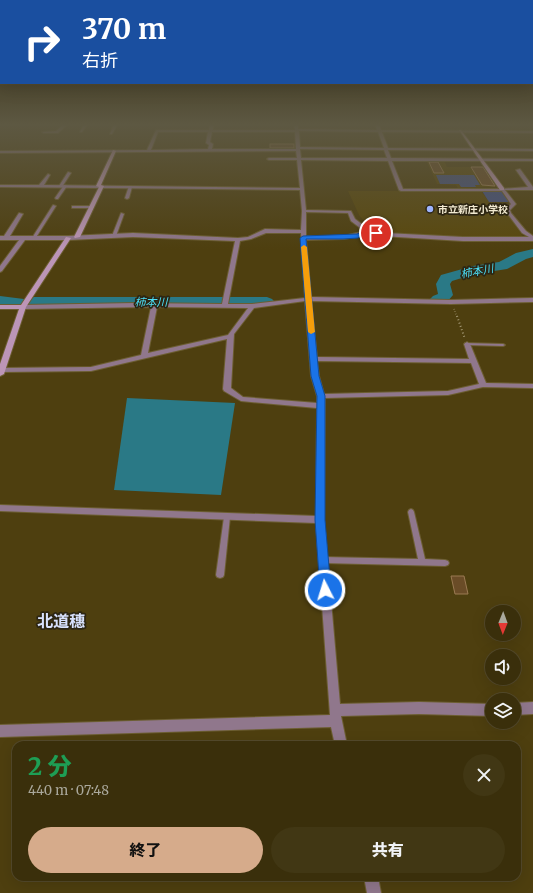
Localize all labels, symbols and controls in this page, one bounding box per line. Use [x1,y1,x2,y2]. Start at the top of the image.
text: 370 m [82,11,166,47]
icon: right [16,16,68,68]
text: 右折 [82,49,118,72]
place label: 市立新庄小学校 [438,203,508,216]
marker: 市立新庄小学校 [425,204,435,214]
pin [359,216,393,250]
icon: arrive [365,222,387,244]
water label: 柿本川 [459,261,496,281]
water label: 柿本川 [135,295,168,309]
position arrow [304,569,346,611]
north arrow [485,605,521,641]
map controls [485,605,521,729]
district label: 北道穗 [37,611,85,631]
button: sound [485,649,521,685]
button: layers [485,693,521,729]
text: 2 分 [28,751,72,782]
button: close [463,754,505,796]
text: 440 m · 07:48 [28,782,109,799]
button: 終了 [28,827,263,873]
button: 共有 [271,827,505,873]

